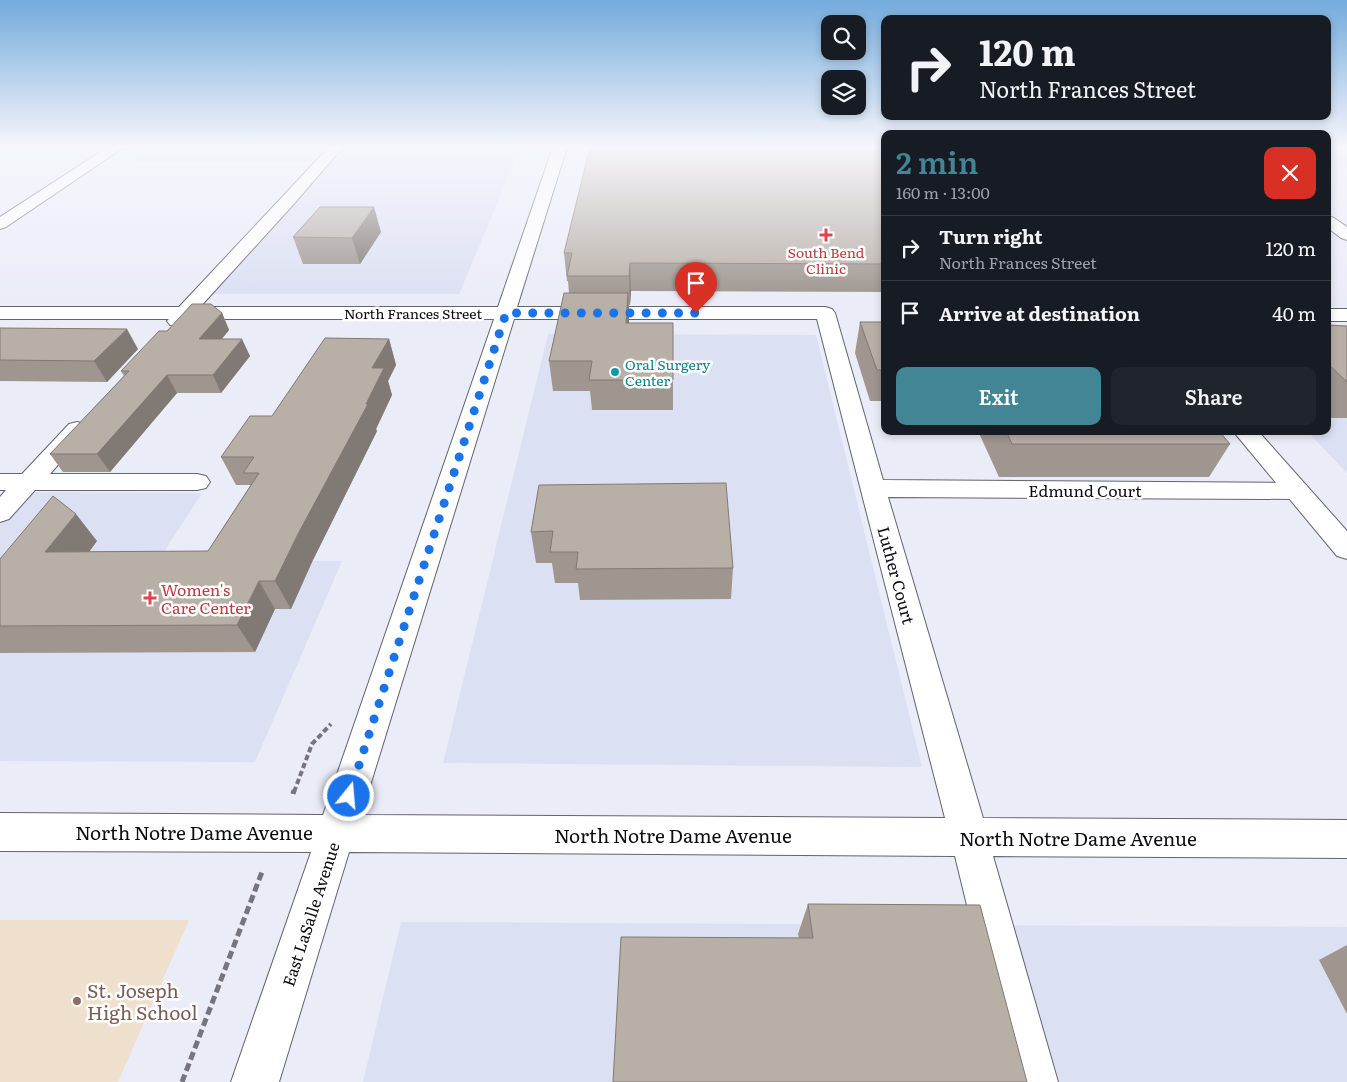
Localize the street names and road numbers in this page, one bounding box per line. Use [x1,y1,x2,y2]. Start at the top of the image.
street label: North Frances Street [344,303,482,323]
street label: Edmund Court [1028,478,1142,502]
street label: Luther Court [872,524,922,627]
street label: North Notre Dame Avenue [75,818,313,846]
street label: North Notre Dame Avenue [554,821,792,849]
street label: North Notre Dame Avenue [959,824,1197,852]
street label: East LaSalle Avenue [275,839,345,989]

